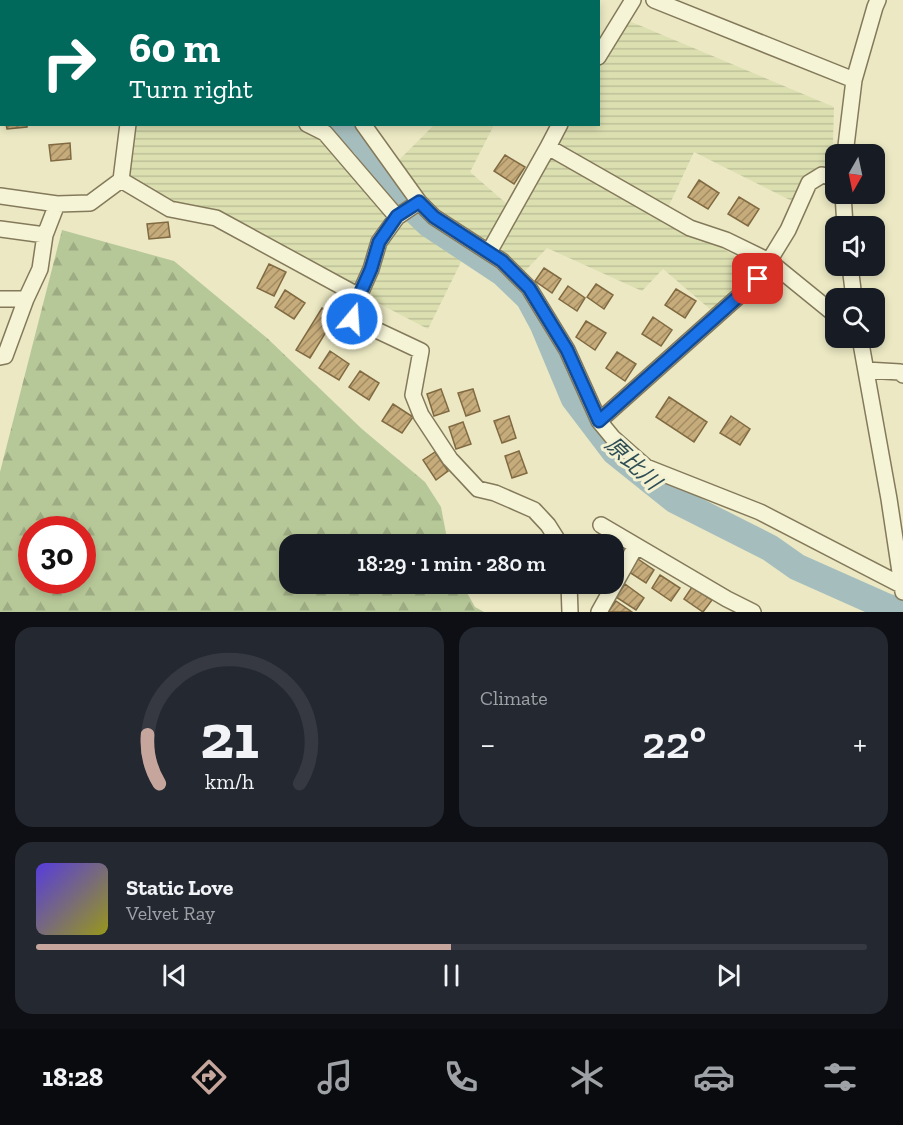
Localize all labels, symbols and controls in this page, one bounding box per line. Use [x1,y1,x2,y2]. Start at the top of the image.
text: 60 m [129,22,220,73]
icon: right [30,24,108,102]
text: Turn right [129,73,253,105]
north arrow [825,144,885,204]
map controls [825,144,885,348]
button: sound [825,216,885,276]
pin [732,253,783,304]
icon: arrive [741,262,774,295]
position arrow [320,287,384,351]
button: search [825,288,885,348]
water label: 原比川 [600,431,668,497]
speed limit sign: 30 [18,516,96,594]
text: 18:29 · 1 min · 280 m [357,550,546,577]
text: Climate [480,686,548,710]
text: 21 [200,699,259,774]
text: 22° [642,716,707,770]
text: − [480,724,495,763]
text: + [853,724,867,763]
text: km/h [205,769,254,794]
text: Static Love [126,874,233,901]
text: Velvet Ray [126,901,215,925]
icon: previous [158,959,191,992]
icon: pause [435,959,468,992]
icon: next [712,959,745,992]
icon: directions [188,1056,230,1098]
icon: music [314,1056,356,1098]
icon: phone [440,1056,482,1098]
icon: climate [566,1056,608,1098]
icon: car [693,1056,735,1098]
icon: filters [819,1056,861,1098]
text: 18:28 [42,1061,103,1093]

